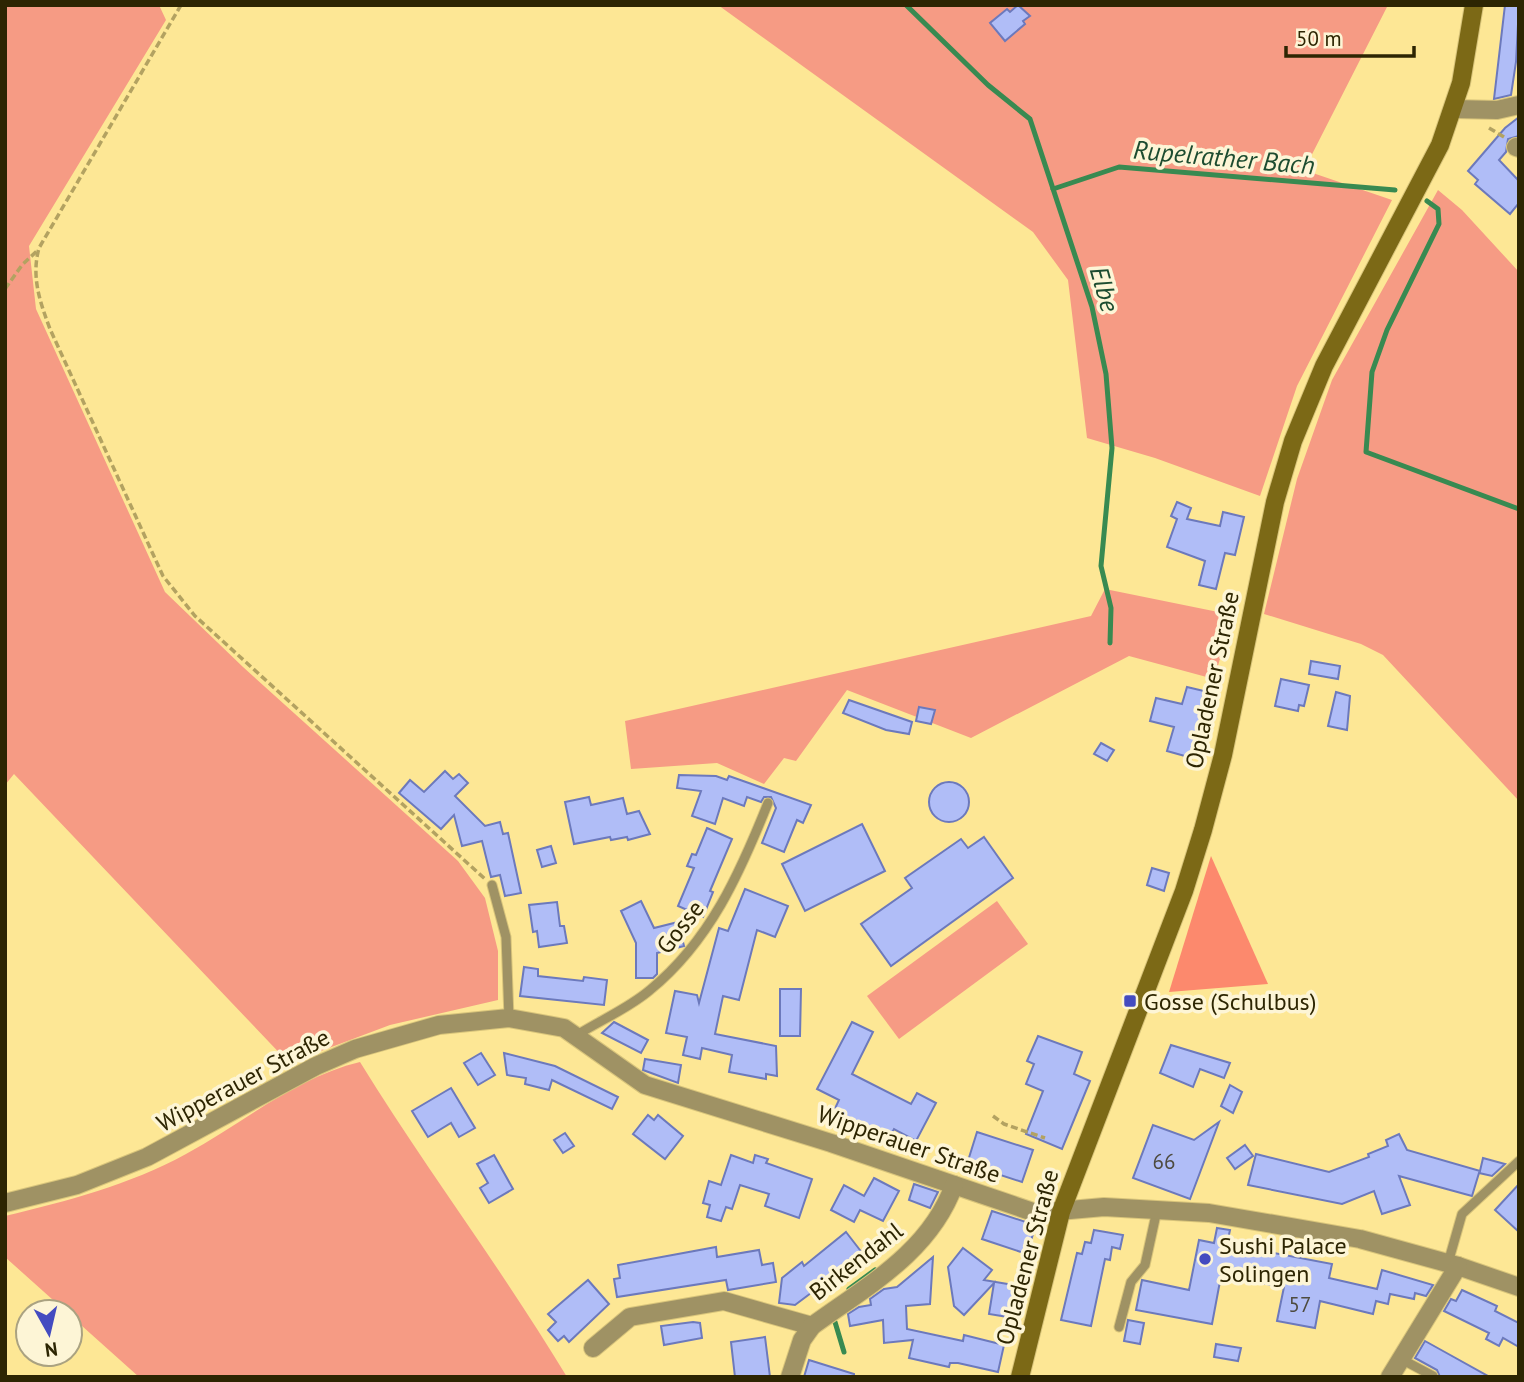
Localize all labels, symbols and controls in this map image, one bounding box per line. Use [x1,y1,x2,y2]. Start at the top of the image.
scale bar [1286,14,1414,58]
text: 50 m [1296,25,1342,52]
water label: Rupelrather Bach [1132,133,1316,181]
water label: Elbe [1083,262,1127,316]
street label: Opladener Straße [1178,588,1246,772]
street label: Gosse [649,894,711,960]
place label: Gosse (Schulbus) [1144,986,1316,1017]
marker: Gosse (Schulbus) [1122,993,1138,1009]
street label: Wipperauer Straße [151,1021,335,1139]
street label: Wipperauer Straße [813,1098,1005,1190]
house number: 66 [1153,1148,1175,1175]
street label: Opladener Straße [989,1166,1065,1348]
street label: Birkendahl [803,1215,909,1307]
place label: Sushi Palace Solingen [1219,1230,1347,1289]
marker: Sushi Palace Solingen [1197,1251,1213,1267]
house number: 57 [1289,1291,1311,1318]
north arrow [14,1298,84,1368]
text: N [44,1337,59,1363]

